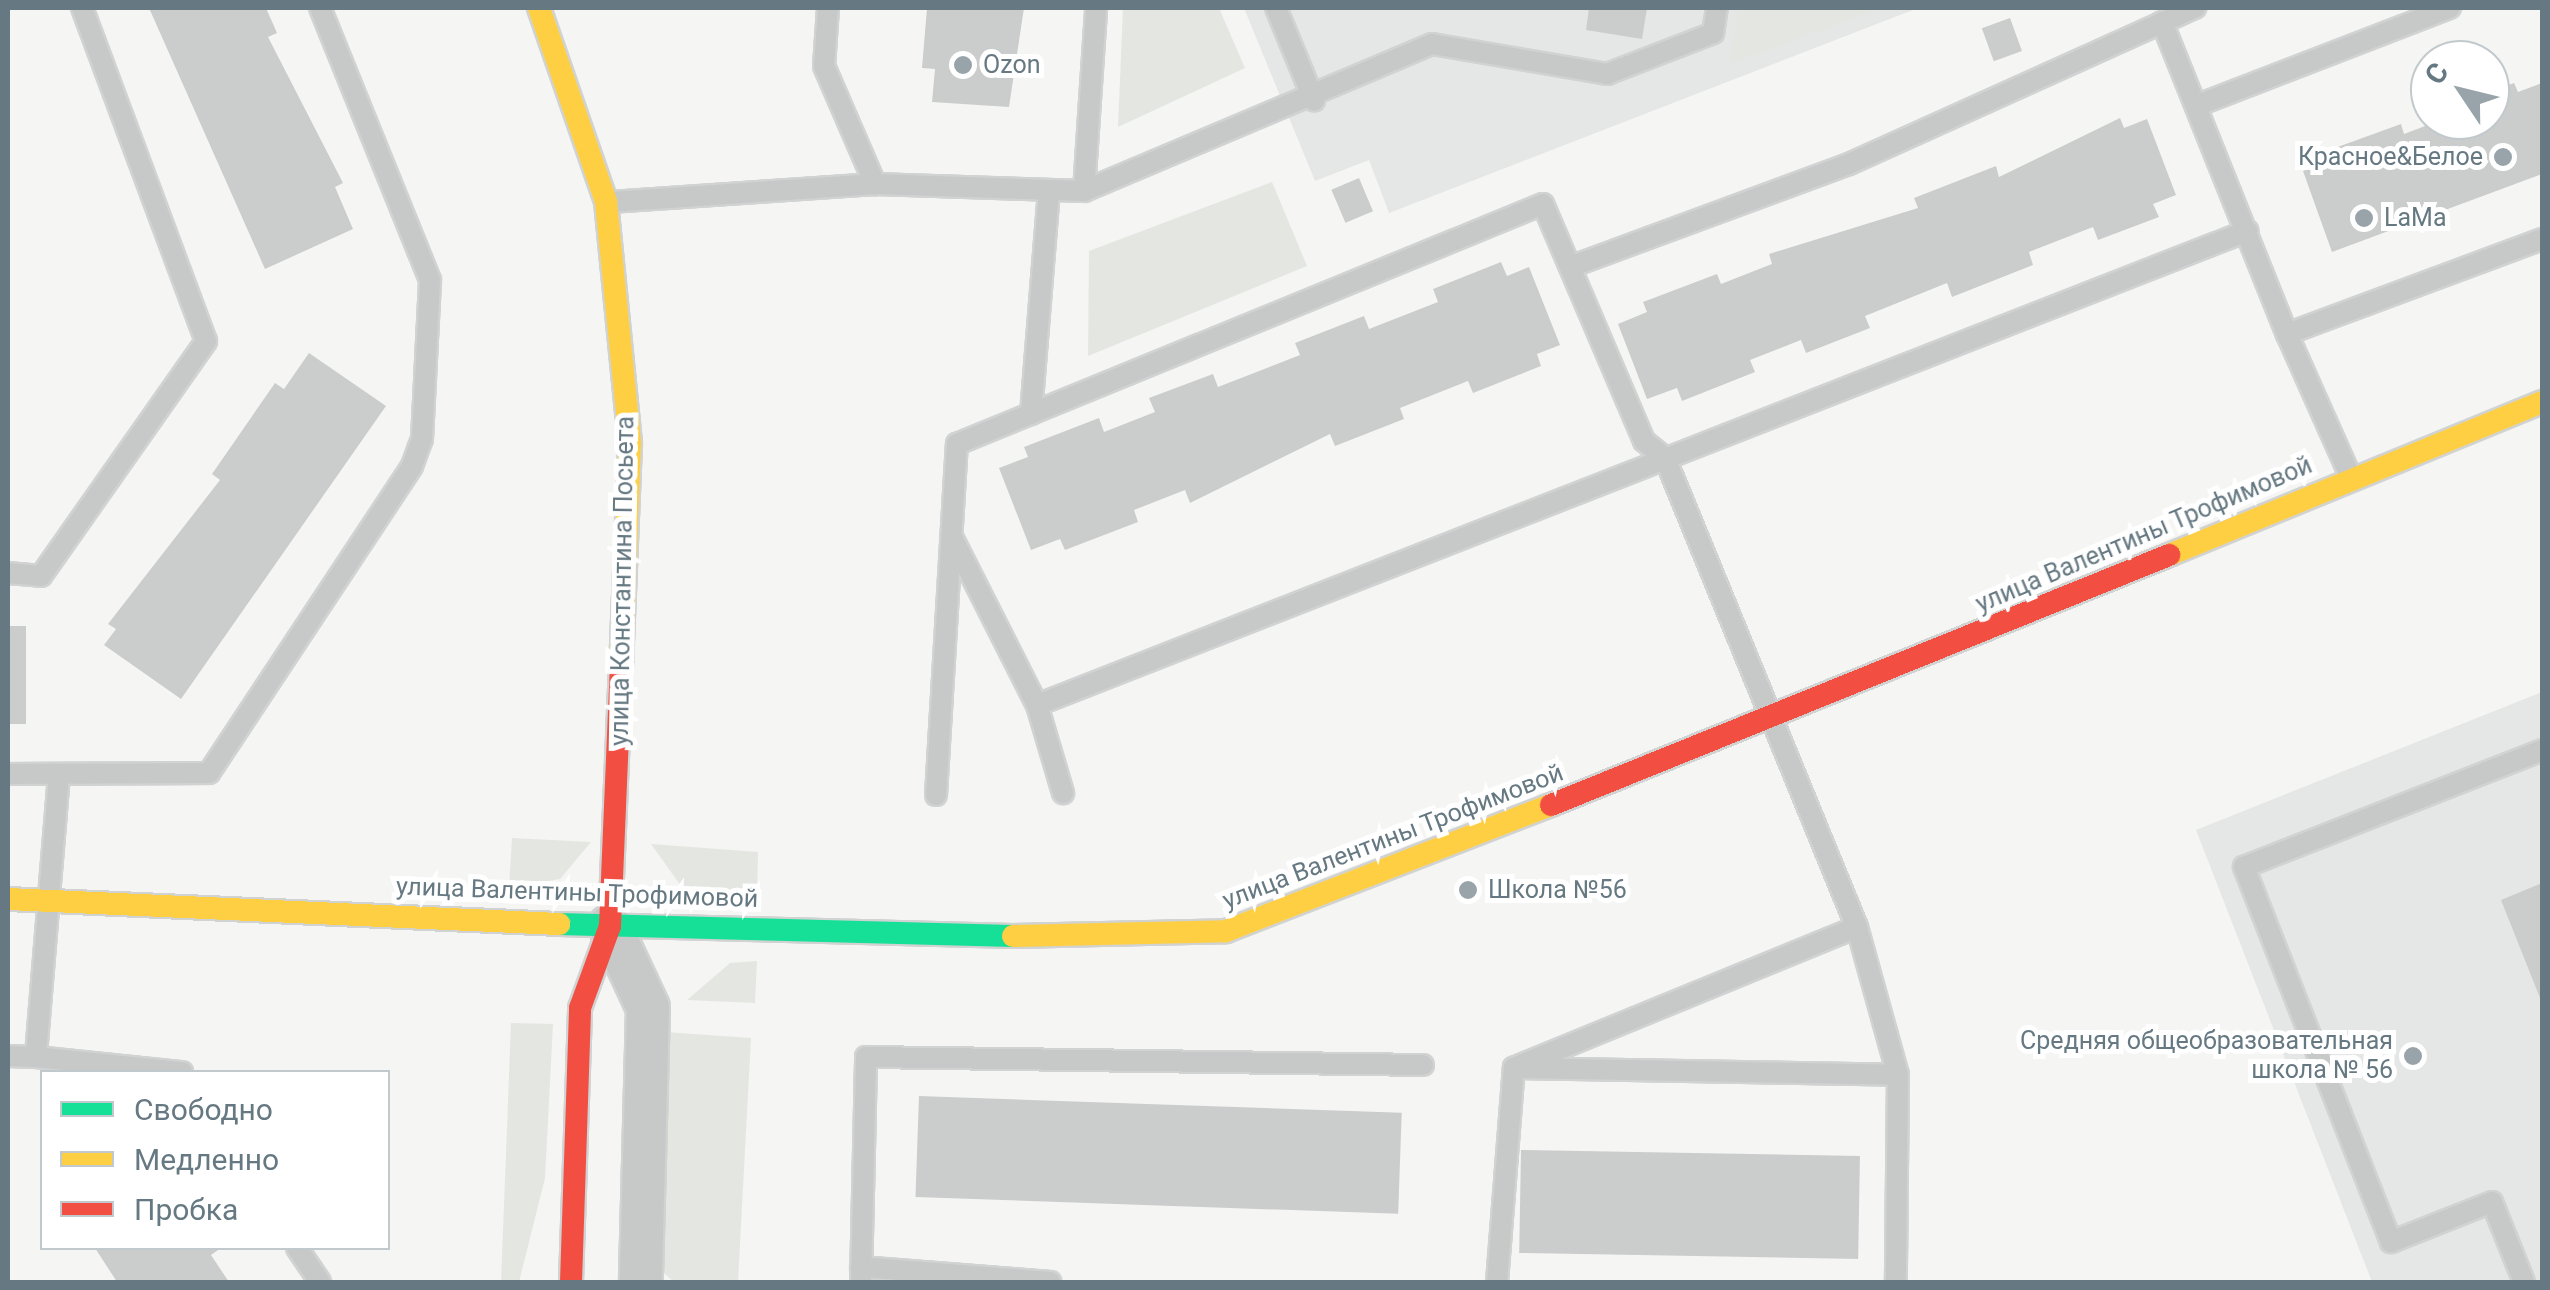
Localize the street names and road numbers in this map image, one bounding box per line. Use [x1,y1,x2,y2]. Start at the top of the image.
street label: улица Константина Посьета [605,416,641,746]
street label: улица Валентины Трофимовой [1971,450,2317,620]
street label: улица Валентины Трофимовой [1218,758,1568,916]
street label: улица Валентины Трофимовой [395,872,759,914]

